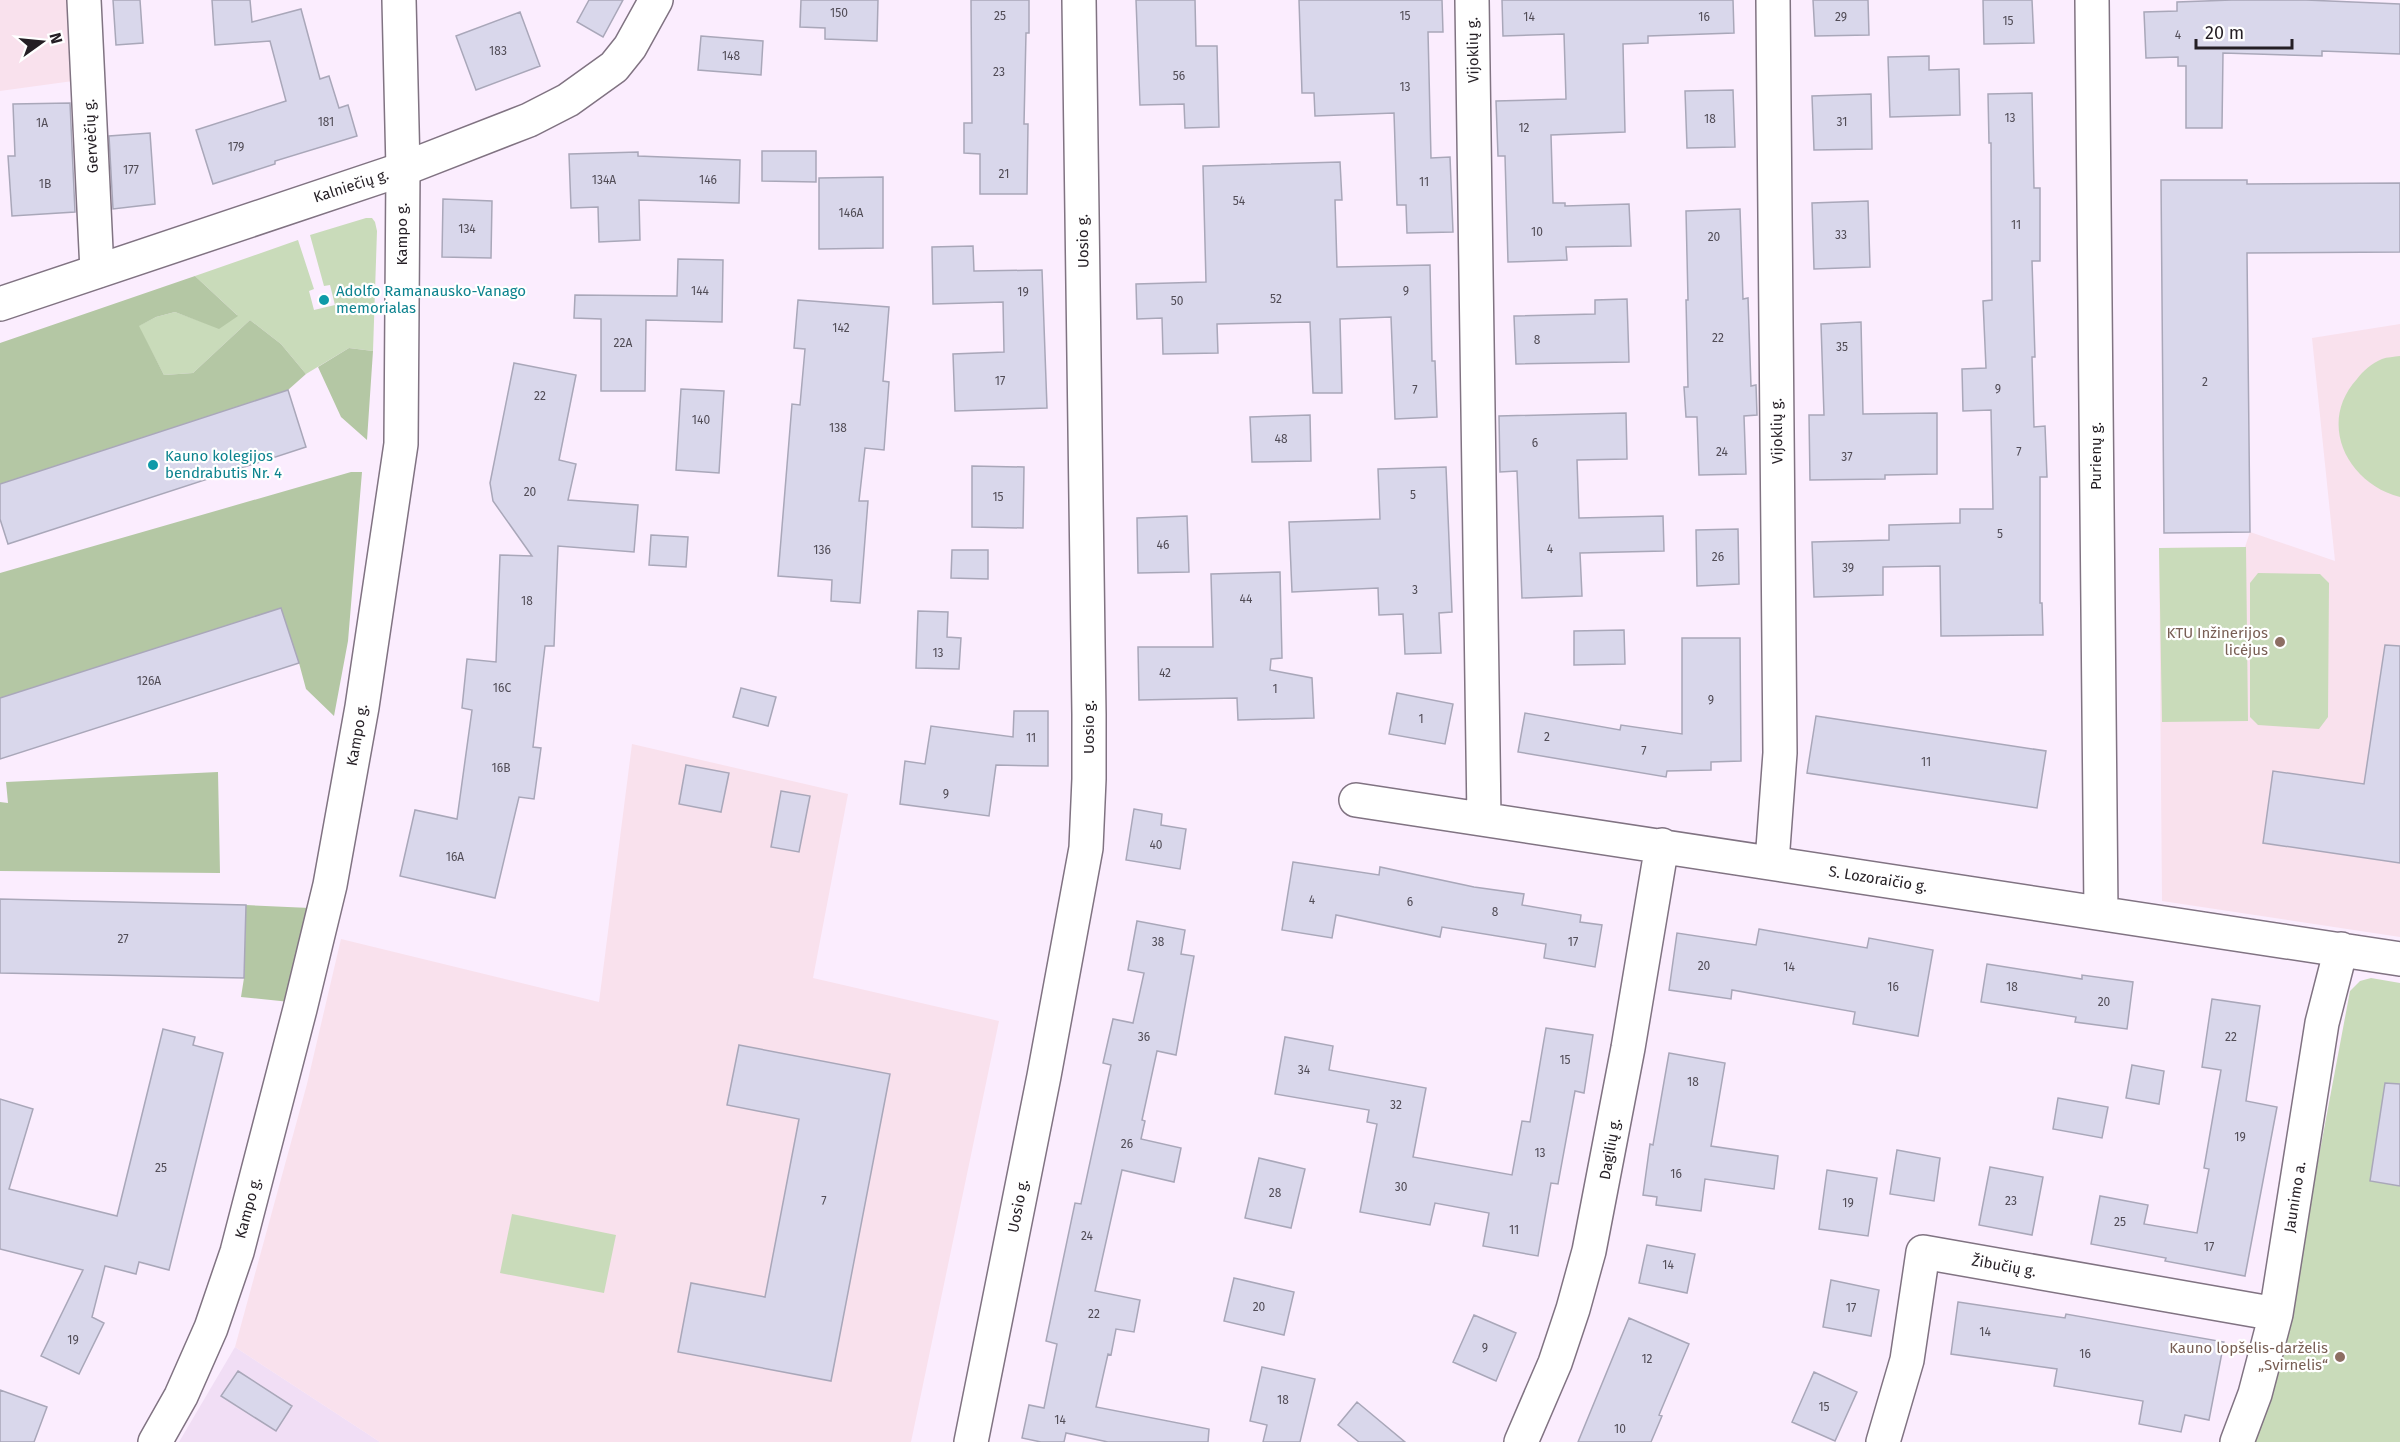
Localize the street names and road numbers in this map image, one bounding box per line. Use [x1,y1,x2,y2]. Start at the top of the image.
street label: Vijoklių g. [1463,17,1483,83]
street label: Gervėčių g. [80,98,102,174]
street label: Kalniečių g. [311,165,391,207]
street label: Kampo g. [393,203,411,265]
street label: Uosio g. [1074,214,1092,268]
street label: Vijoklių g. [1767,398,1787,464]
street label: Purienų g. [2087,422,2105,490]
street label: Uosio g. [1080,700,1098,754]
street label: Kampo g. [343,703,371,767]
street label: S. Lozoraičio g. [1827,862,1929,896]
street label: Dagilių g. [1596,1117,1624,1181]
street label: Jaunimo a. [2280,1160,2310,1234]
street label: Kampo g. [231,1175,265,1241]
street label: Uosio g. [1004,1178,1032,1234]
street label: Žibučių g. [1970,1251,2038,1281]

